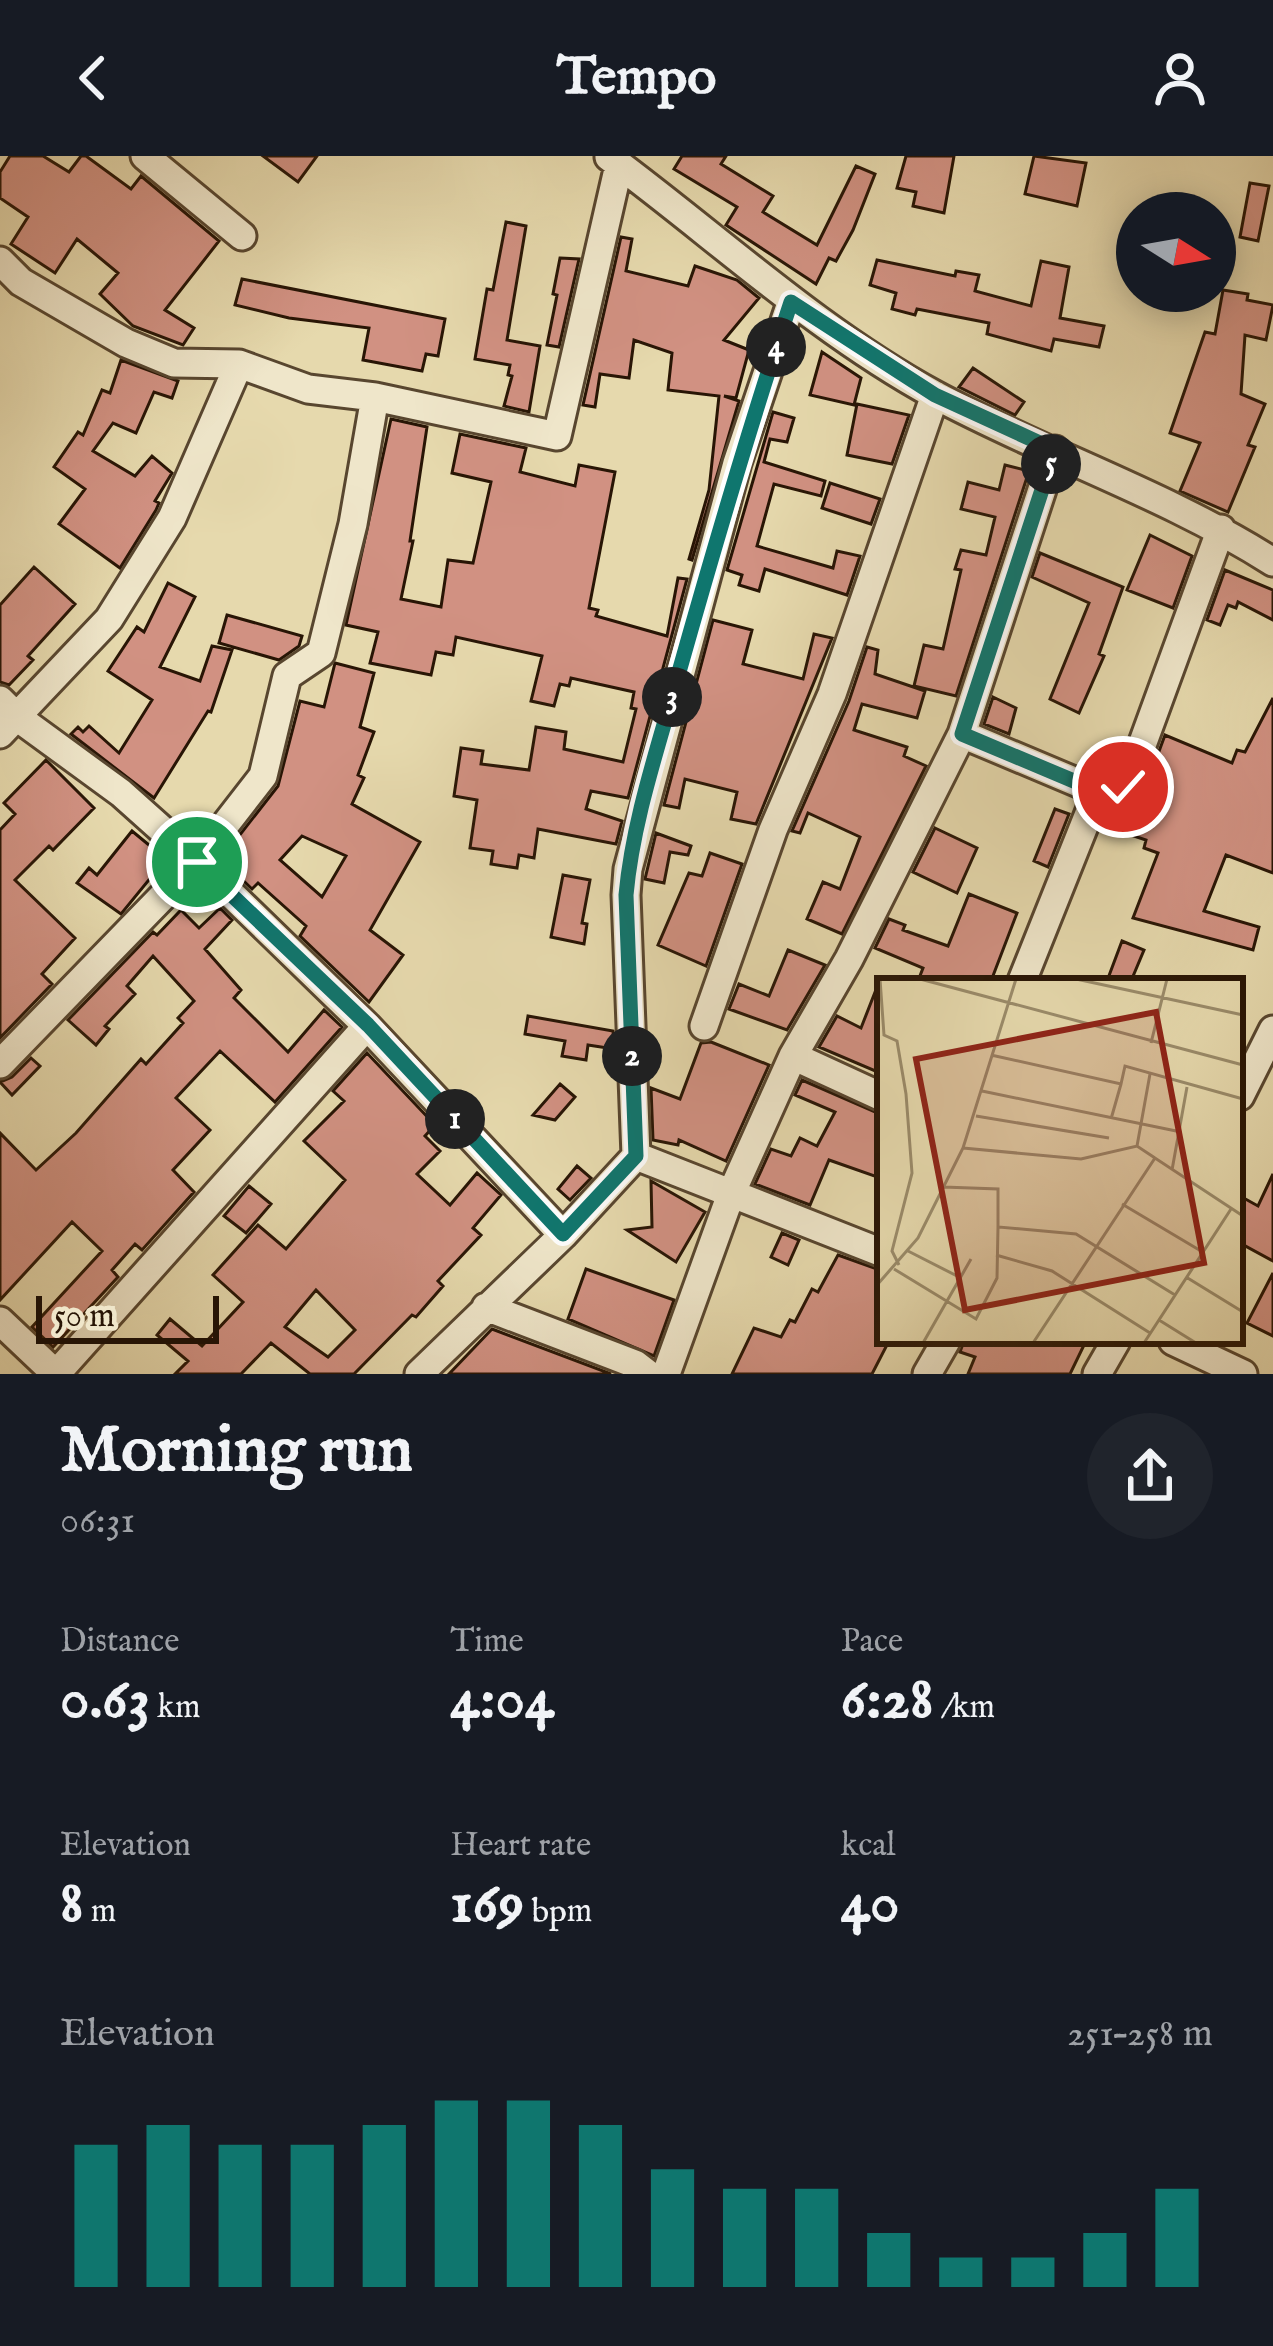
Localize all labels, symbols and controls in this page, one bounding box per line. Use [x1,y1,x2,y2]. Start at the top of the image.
text: Tempo [557,44,716,113]
icon: back [60,45,126,111]
icon: person [1147,45,1213,111]
north arrow [1116,192,1236,312]
map controls [1116,192,1236,312]
pin: 4 [746,317,806,377]
text: 4 [768,326,784,368]
pin: 5 [1021,434,1081,494]
text: 5 [1045,443,1057,485]
pin: 3 [642,667,702,727]
text: 3 [666,676,678,718]
pin [1072,736,1174,838]
icon: check [1090,754,1156,820]
pin [146,811,248,913]
icon: arrive [164,829,230,895]
inset map [877,978,1243,1344]
pin: 2 [602,1026,662,1086]
text: 2 [624,1035,640,1077]
pin: 1 [425,1089,485,1149]
text: 1 [449,1098,461,1140]
scale bar [36,1290,219,1343]
text: 50 m [54,1296,115,1338]
text: Morning run [60,1410,413,1494]
button: share [1087,1413,1213,1539]
text: 06:31 [60,1497,135,1546]
text: Distance [60,1621,179,1663]
text: Time [450,1621,524,1663]
text: Pace [841,1621,903,1663]
text: 0.63 [60,1663,150,1739]
text: 4:04 [450,1663,554,1739]
text: 6:28 [841,1663,933,1739]
text: km [150,1687,200,1729]
text: /km [933,1687,995,1729]
text: Elevation [60,1825,191,1867]
text: Heart rate [450,1825,591,1867]
text: kcal [841,1825,896,1867]
text: 8 [60,1867,84,1943]
text: 169 [450,1867,524,1943]
text: 40 [841,1867,900,1943]
text: m [84,1891,116,1933]
text: bpm [524,1891,592,1933]
text: Elevation [60,2010,215,2059]
text: 251–258 m [1067,2010,1213,2059]

